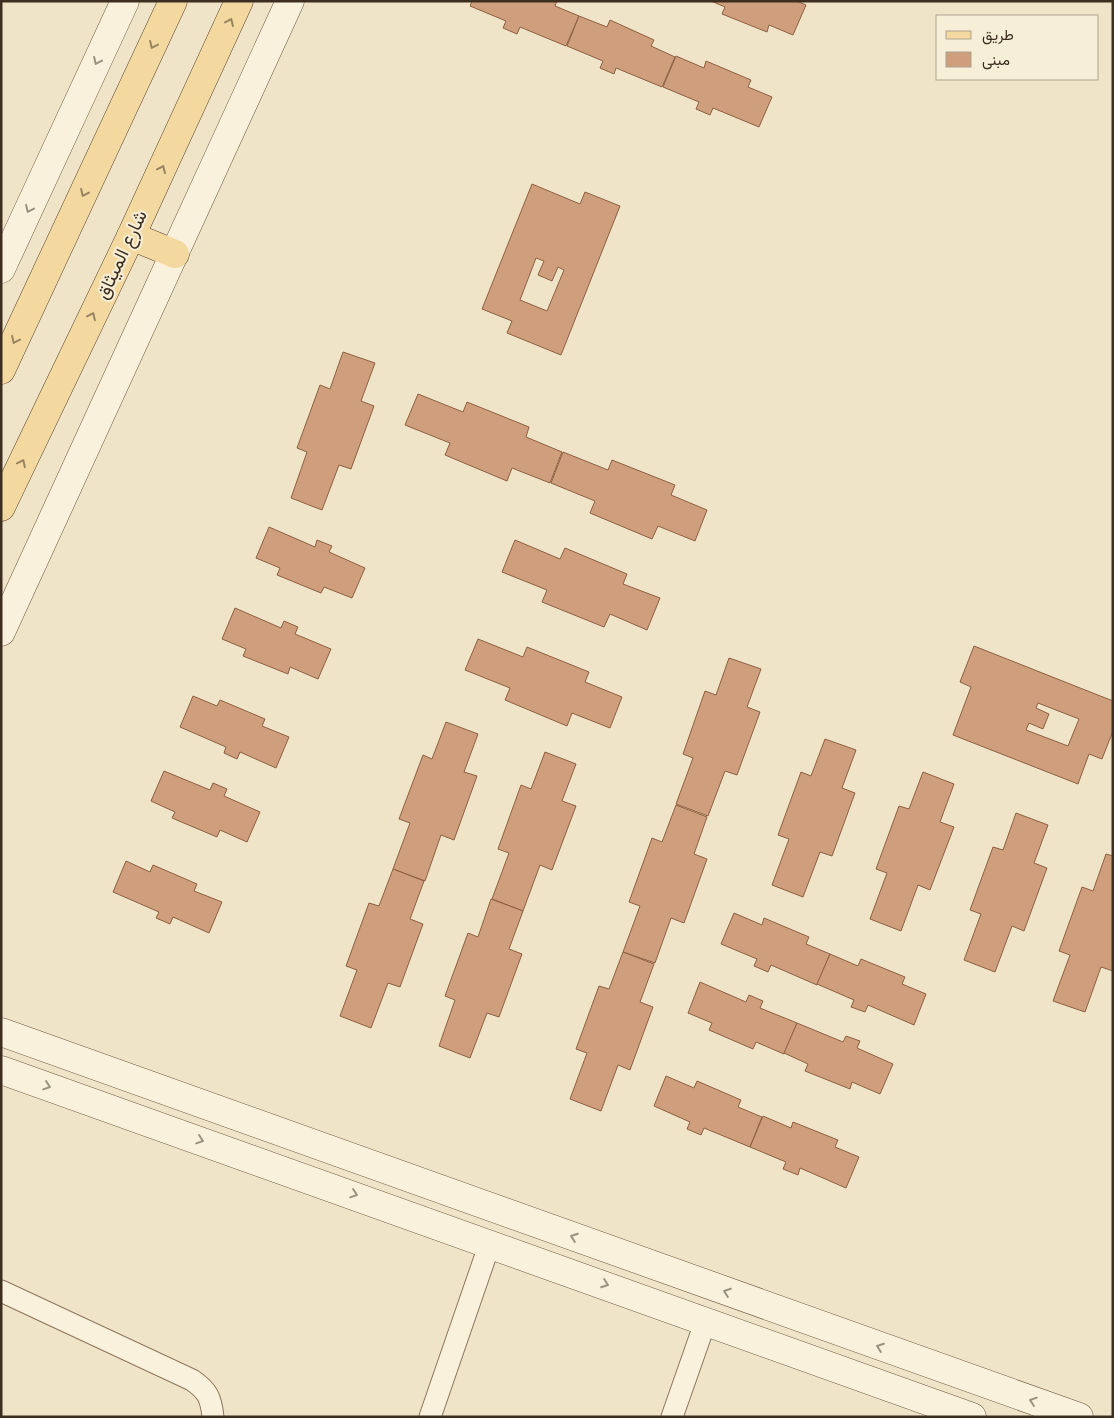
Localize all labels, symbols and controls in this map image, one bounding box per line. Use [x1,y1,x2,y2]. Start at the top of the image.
legend [936,15,1099,80]
one-way arrow [223,18,234,27]
text: طريق [982,24,1014,47]
one-way arrow [148,40,159,49]
text: مبنى [982,49,1010,72]
one-way arrow [93,56,104,65]
one-way arrow [155,165,166,174]
one-way arrow [80,188,90,197]
one-way arrow [25,204,35,213]
street label: شارع الميثاق [89,205,155,305]
one-way arrow [86,313,96,322]
one-way arrow [11,335,21,344]
one-way arrow [16,459,27,468]
one-way arrow [42,1080,51,1090]
one-way arrow [196,1134,204,1144]
one-way arrow [349,1188,357,1198]
one-way arrow [570,1233,578,1243]
one-way arrow [601,1278,609,1288]
one-way arrow [723,1288,731,1298]
one-way arrow [876,1343,884,1353]
one-way arrow [1029,1397,1038,1407]

